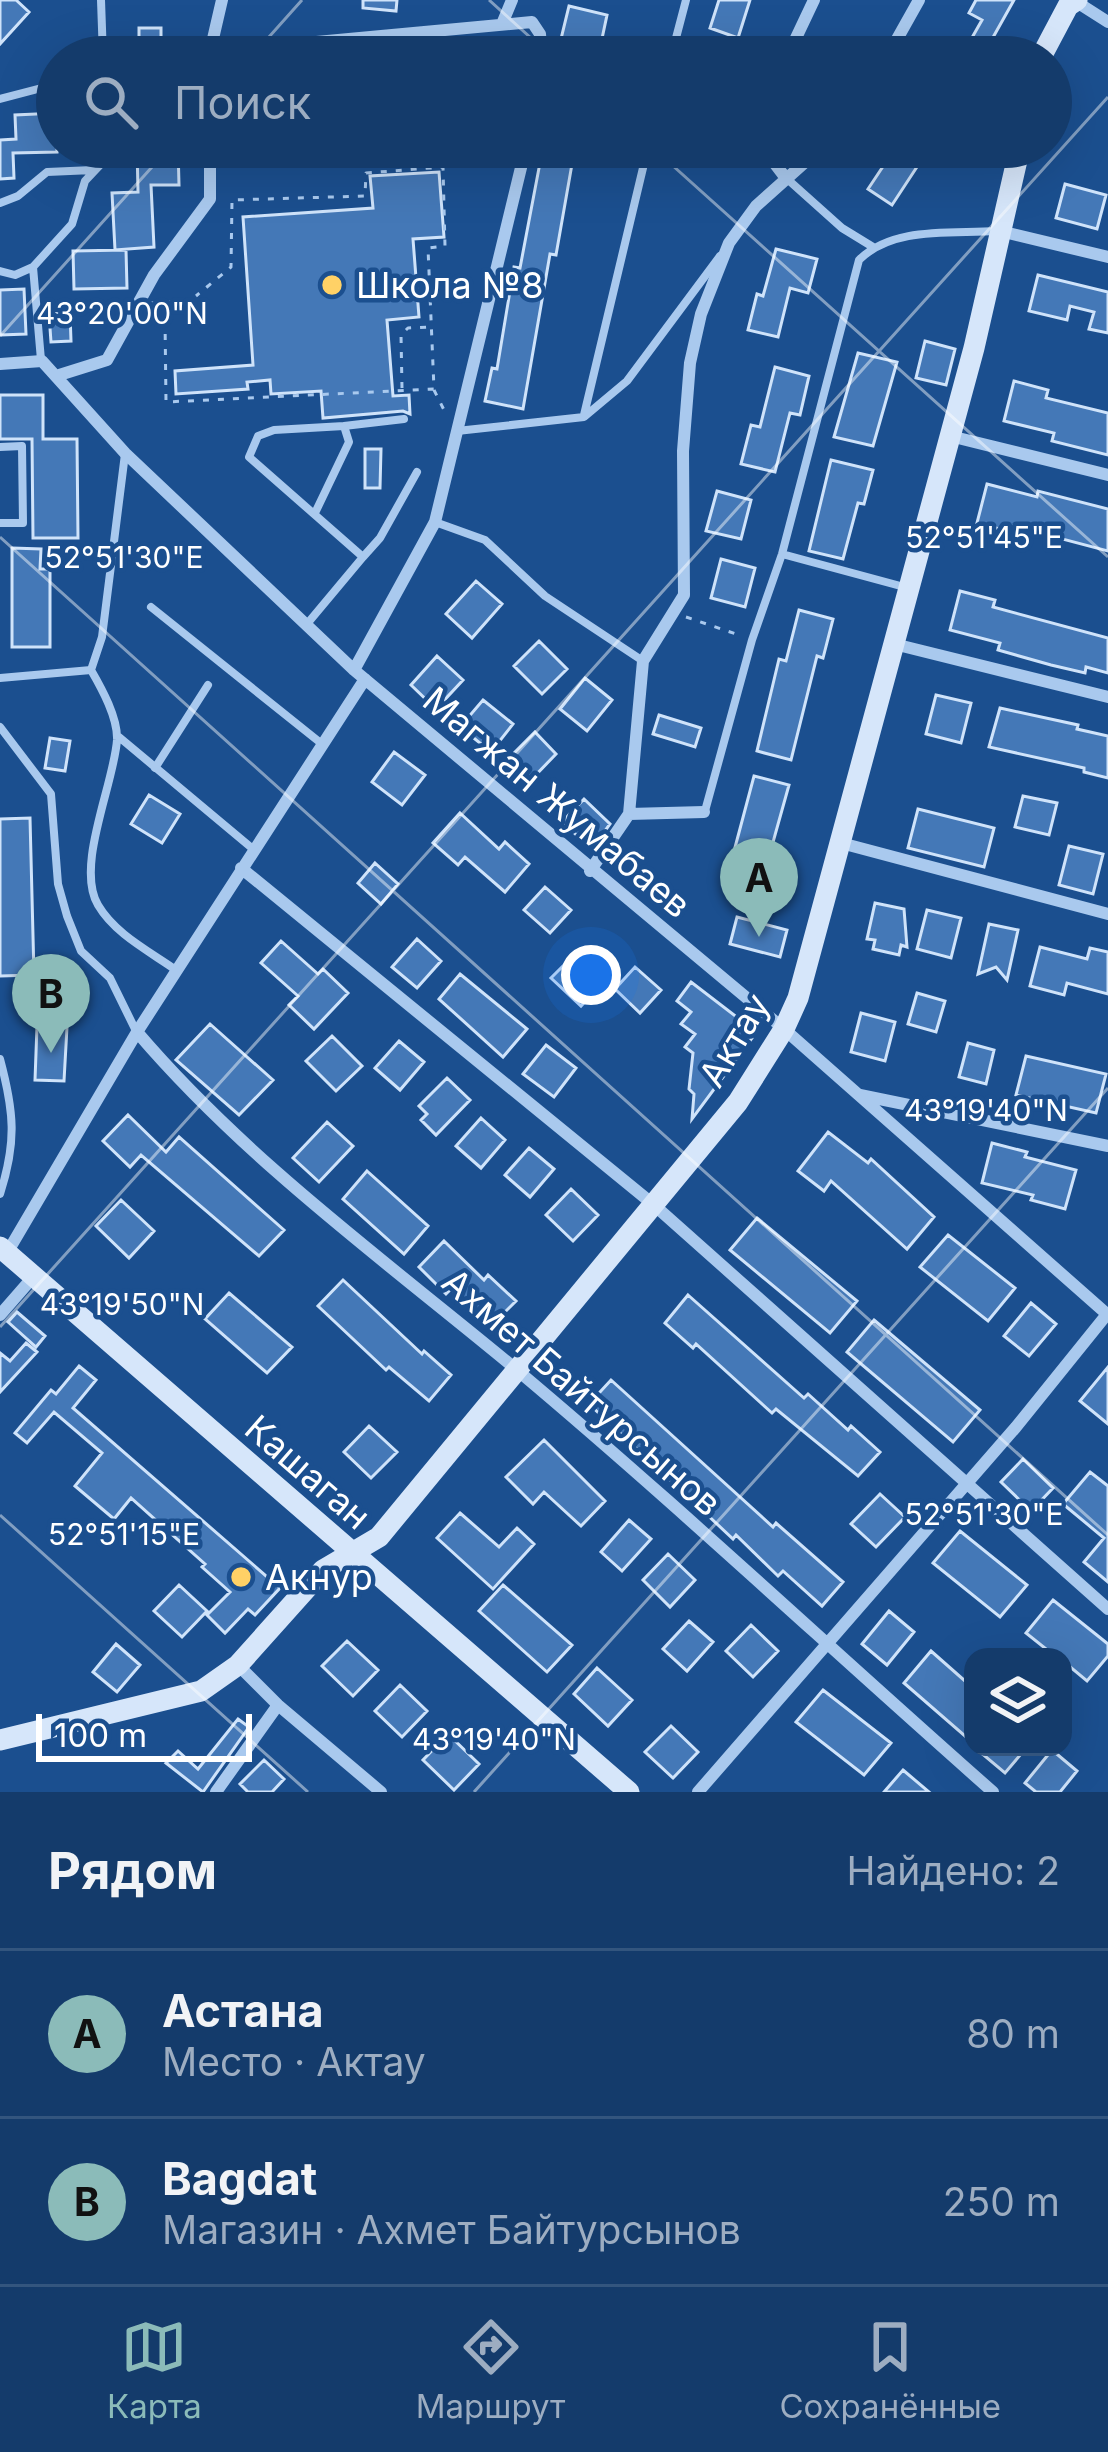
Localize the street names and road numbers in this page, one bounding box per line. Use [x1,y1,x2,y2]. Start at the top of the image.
street label: Магжан Жумабаев [414,677,700,927]
street label: Актау [689,985,779,1095]
street label: Ахмет Байтурсынов [434,1259,730,1525]
street label: Кашаган [236,1406,380,1538]

